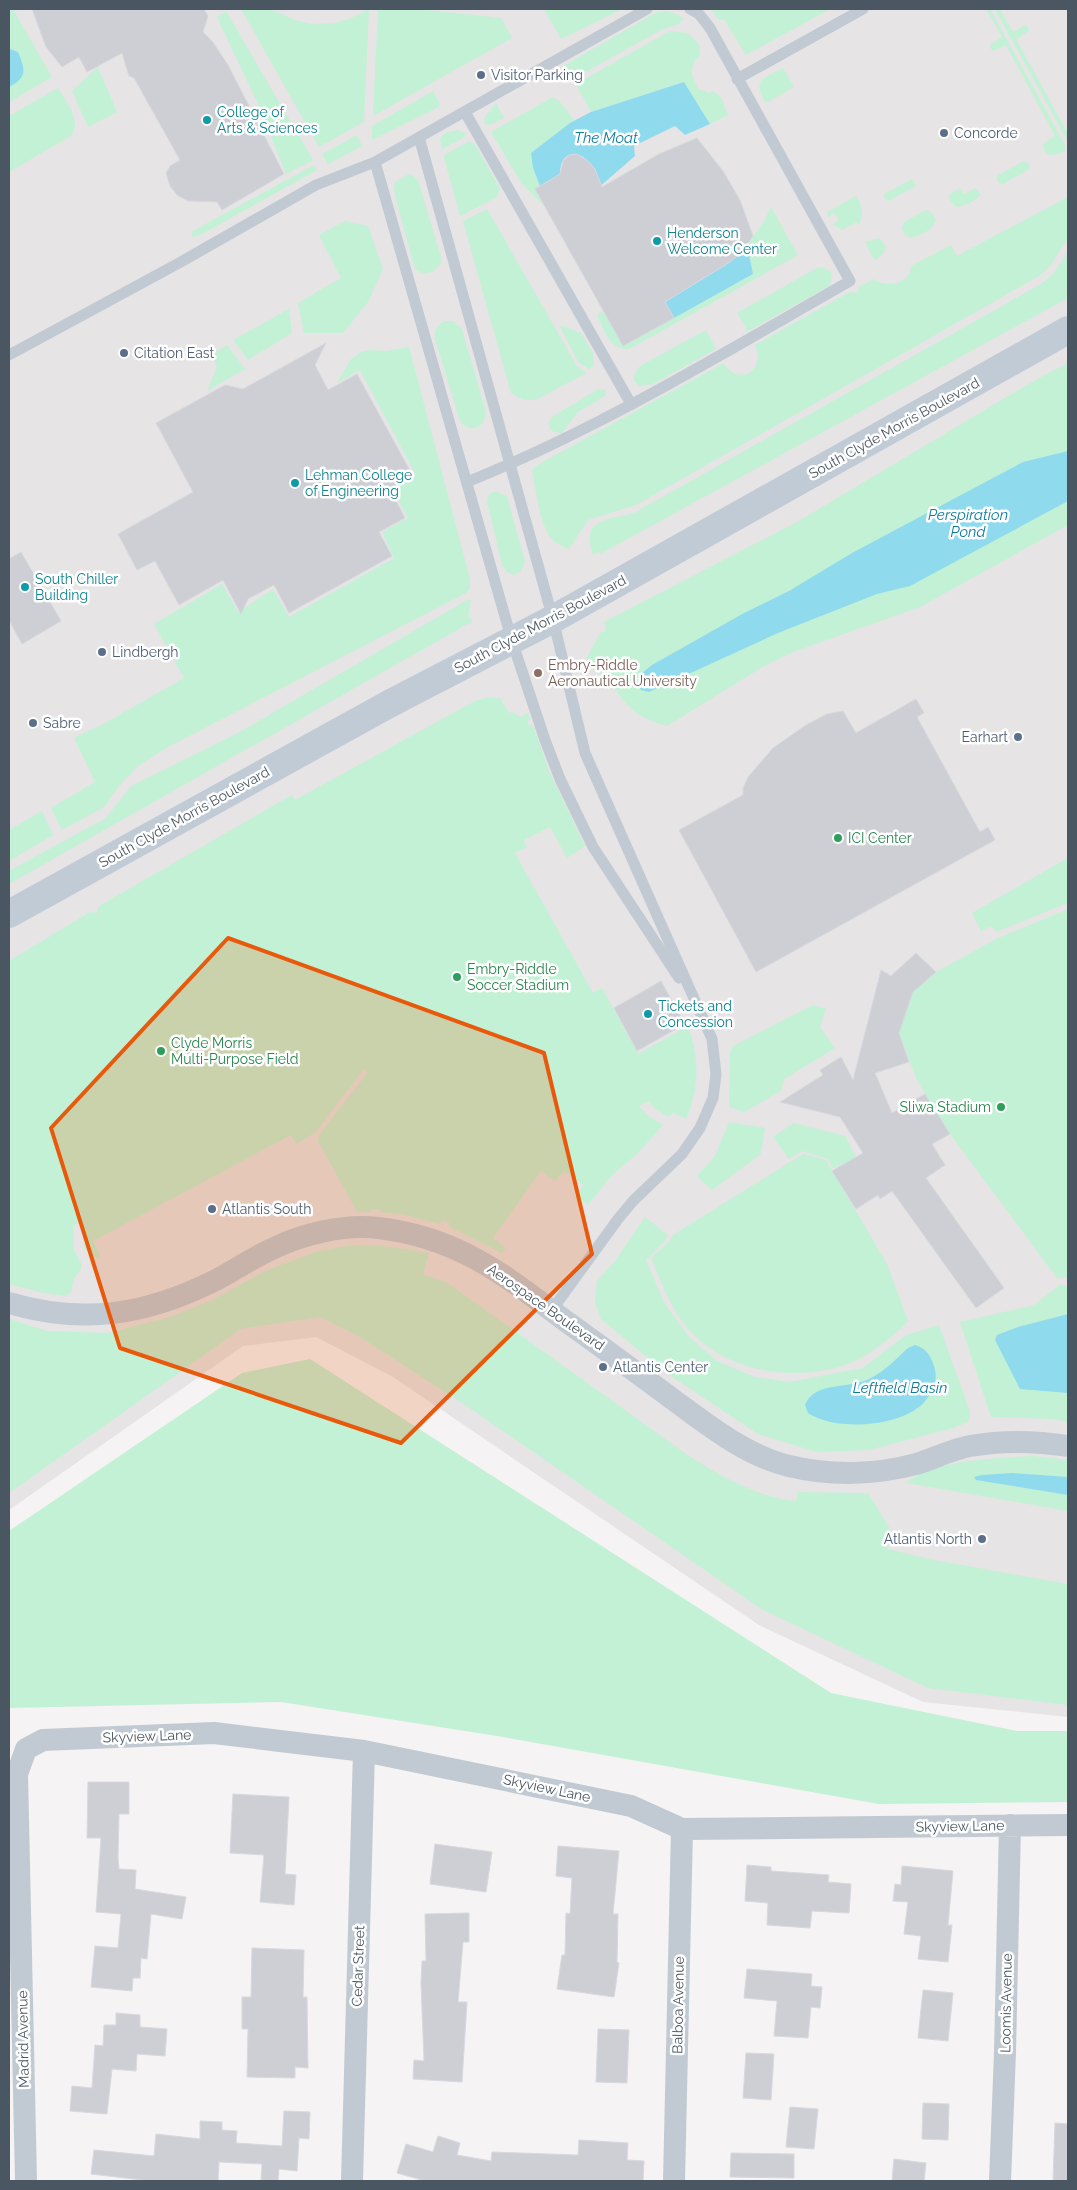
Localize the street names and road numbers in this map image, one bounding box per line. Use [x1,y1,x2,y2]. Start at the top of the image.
street label: South Clyde Morris Boulevard [806,374,982,482]
street label: South Clyde Morris Boulevard [451,572,629,676]
street label: South Clyde Morris Boulevard [96,763,272,871]
street label: Aerospace Boulevard [484,1261,608,1353]
street label: Skyview Lane [102,1726,192,1746]
street label: Skyview Lane [502,1771,592,1805]
street label: Skyview Lane [915,1817,1005,1835]
street label: Cedar Street [349,1925,367,2007]
street label: Loomis Avenue [997,1953,1015,2053]
street label: Balboa Avenue [669,1956,687,2054]
street label: Madrid Avenue [14,1990,32,2088]

